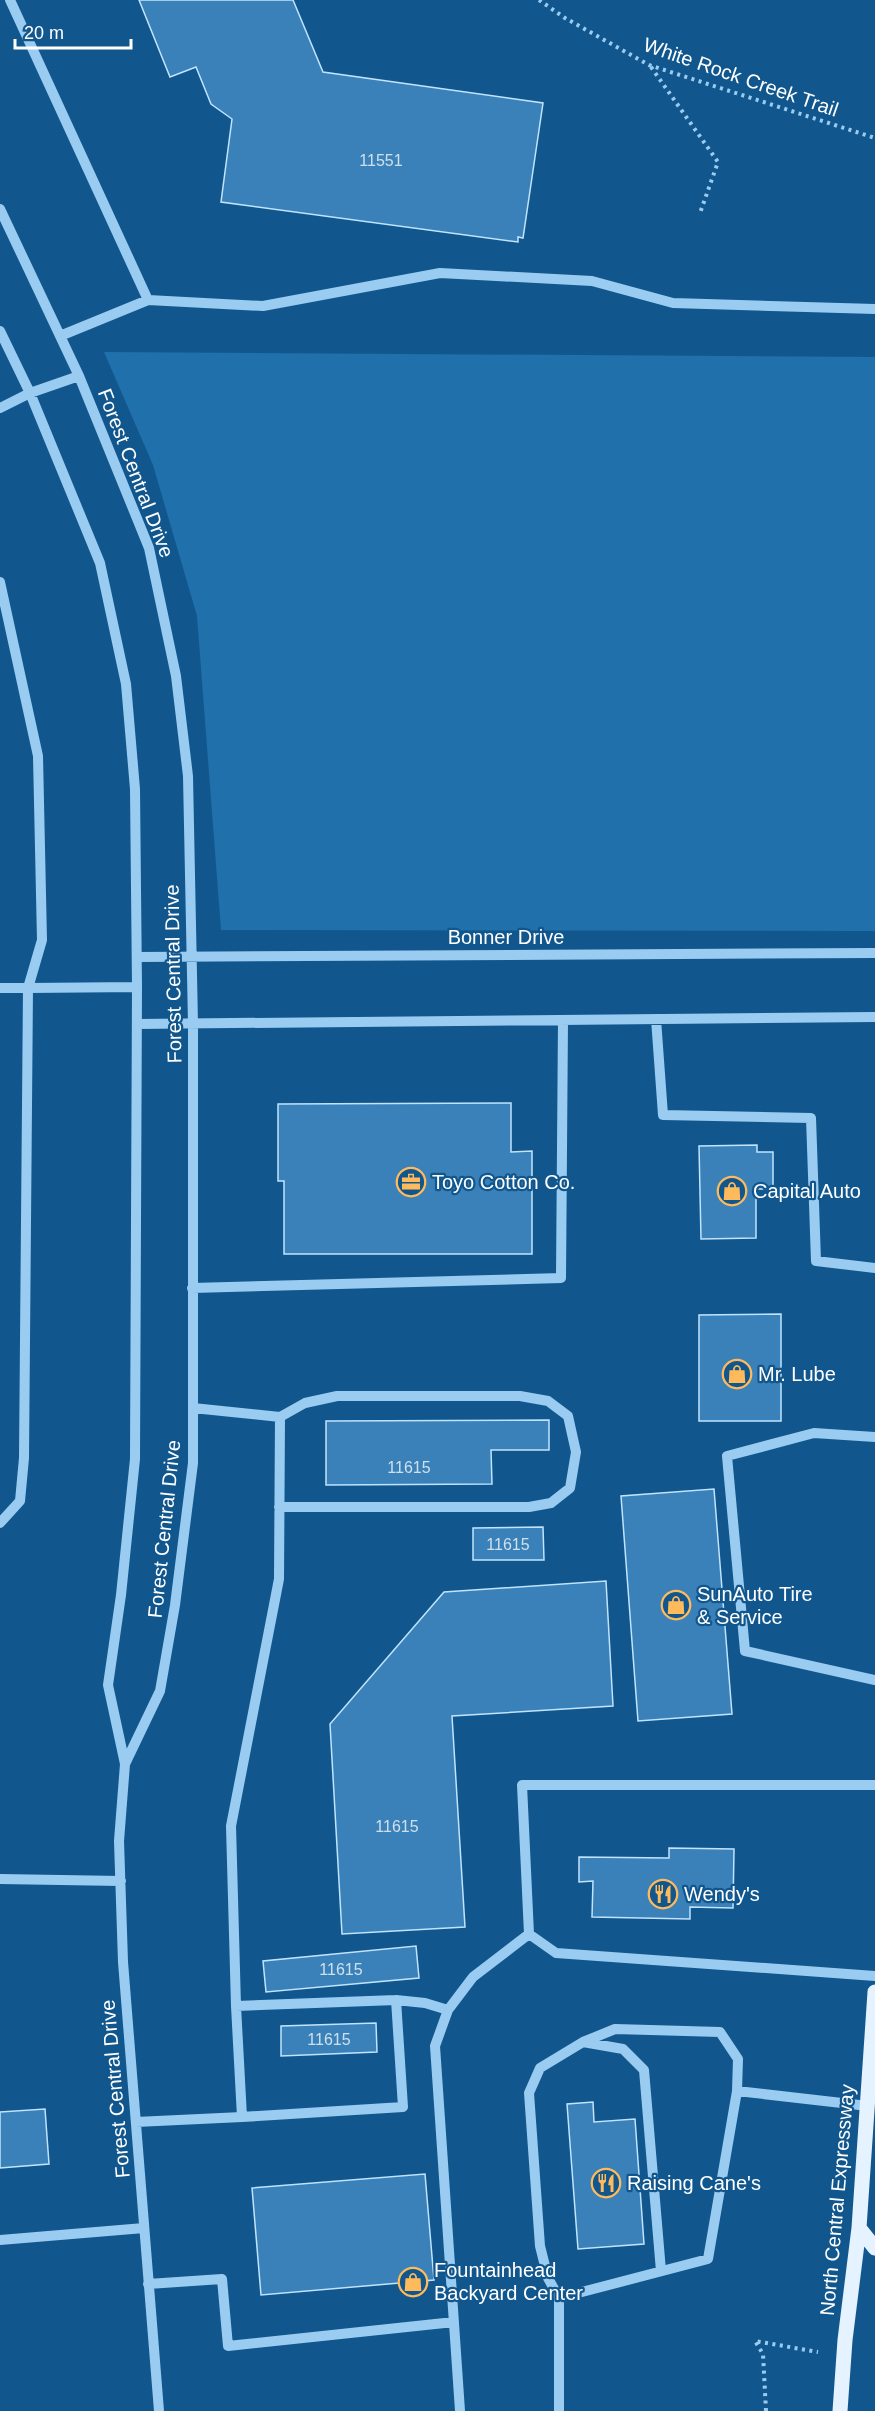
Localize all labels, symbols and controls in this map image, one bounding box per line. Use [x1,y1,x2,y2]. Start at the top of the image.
scale bar [15,12,130,50]
text: 20 m [24,23,64,43]
street label: White Rock Creek Trail [641,33,841,121]
house number: 11551 [359,152,403,169]
street label: Forest Central Drive [94,386,178,560]
street label: Forest Central Drive [160,884,186,1064]
street label: Bonner Drive [448,926,564,948]
office icon: Toyo Cotton Co. [395,1166,427,1198]
place label: Toyo Cotton Co. [432,1171,575,1193]
shop icon: Capital Auto [716,1175,748,1207]
place label: Capital Auto [753,1180,861,1202]
shop icon: Mr. Lube [721,1358,753,1390]
place label: Mr. Lube [758,1363,836,1385]
street label: Forest Central Drive [144,1439,184,1619]
house number: 11615 [387,1459,431,1476]
house number: 11615 [486,1536,530,1553]
place label: SunAuto Tire & Service [697,1583,813,1628]
shop icon: SunAuto Tire & Service [660,1589,692,1621]
house number: 11615 [375,1818,419,1835]
restaurant icon: Wendy's [647,1878,679,1910]
place label: Wendy's [684,1883,760,1905]
house number: 11615 [319,1961,363,1978]
street label: Forest Central Drive [96,1999,134,2179]
house number: 11615 [307,2031,351,2048]
street label: North Central Expressway [816,2083,858,2317]
restaurant icon: Raising Cane's [590,2167,622,2199]
place label: Raising Cane's [627,2172,761,2194]
place label: Fountainhead Backyard Center [434,2259,583,2304]
shop icon: Fountainhead Backyard Center [397,2266,429,2298]

